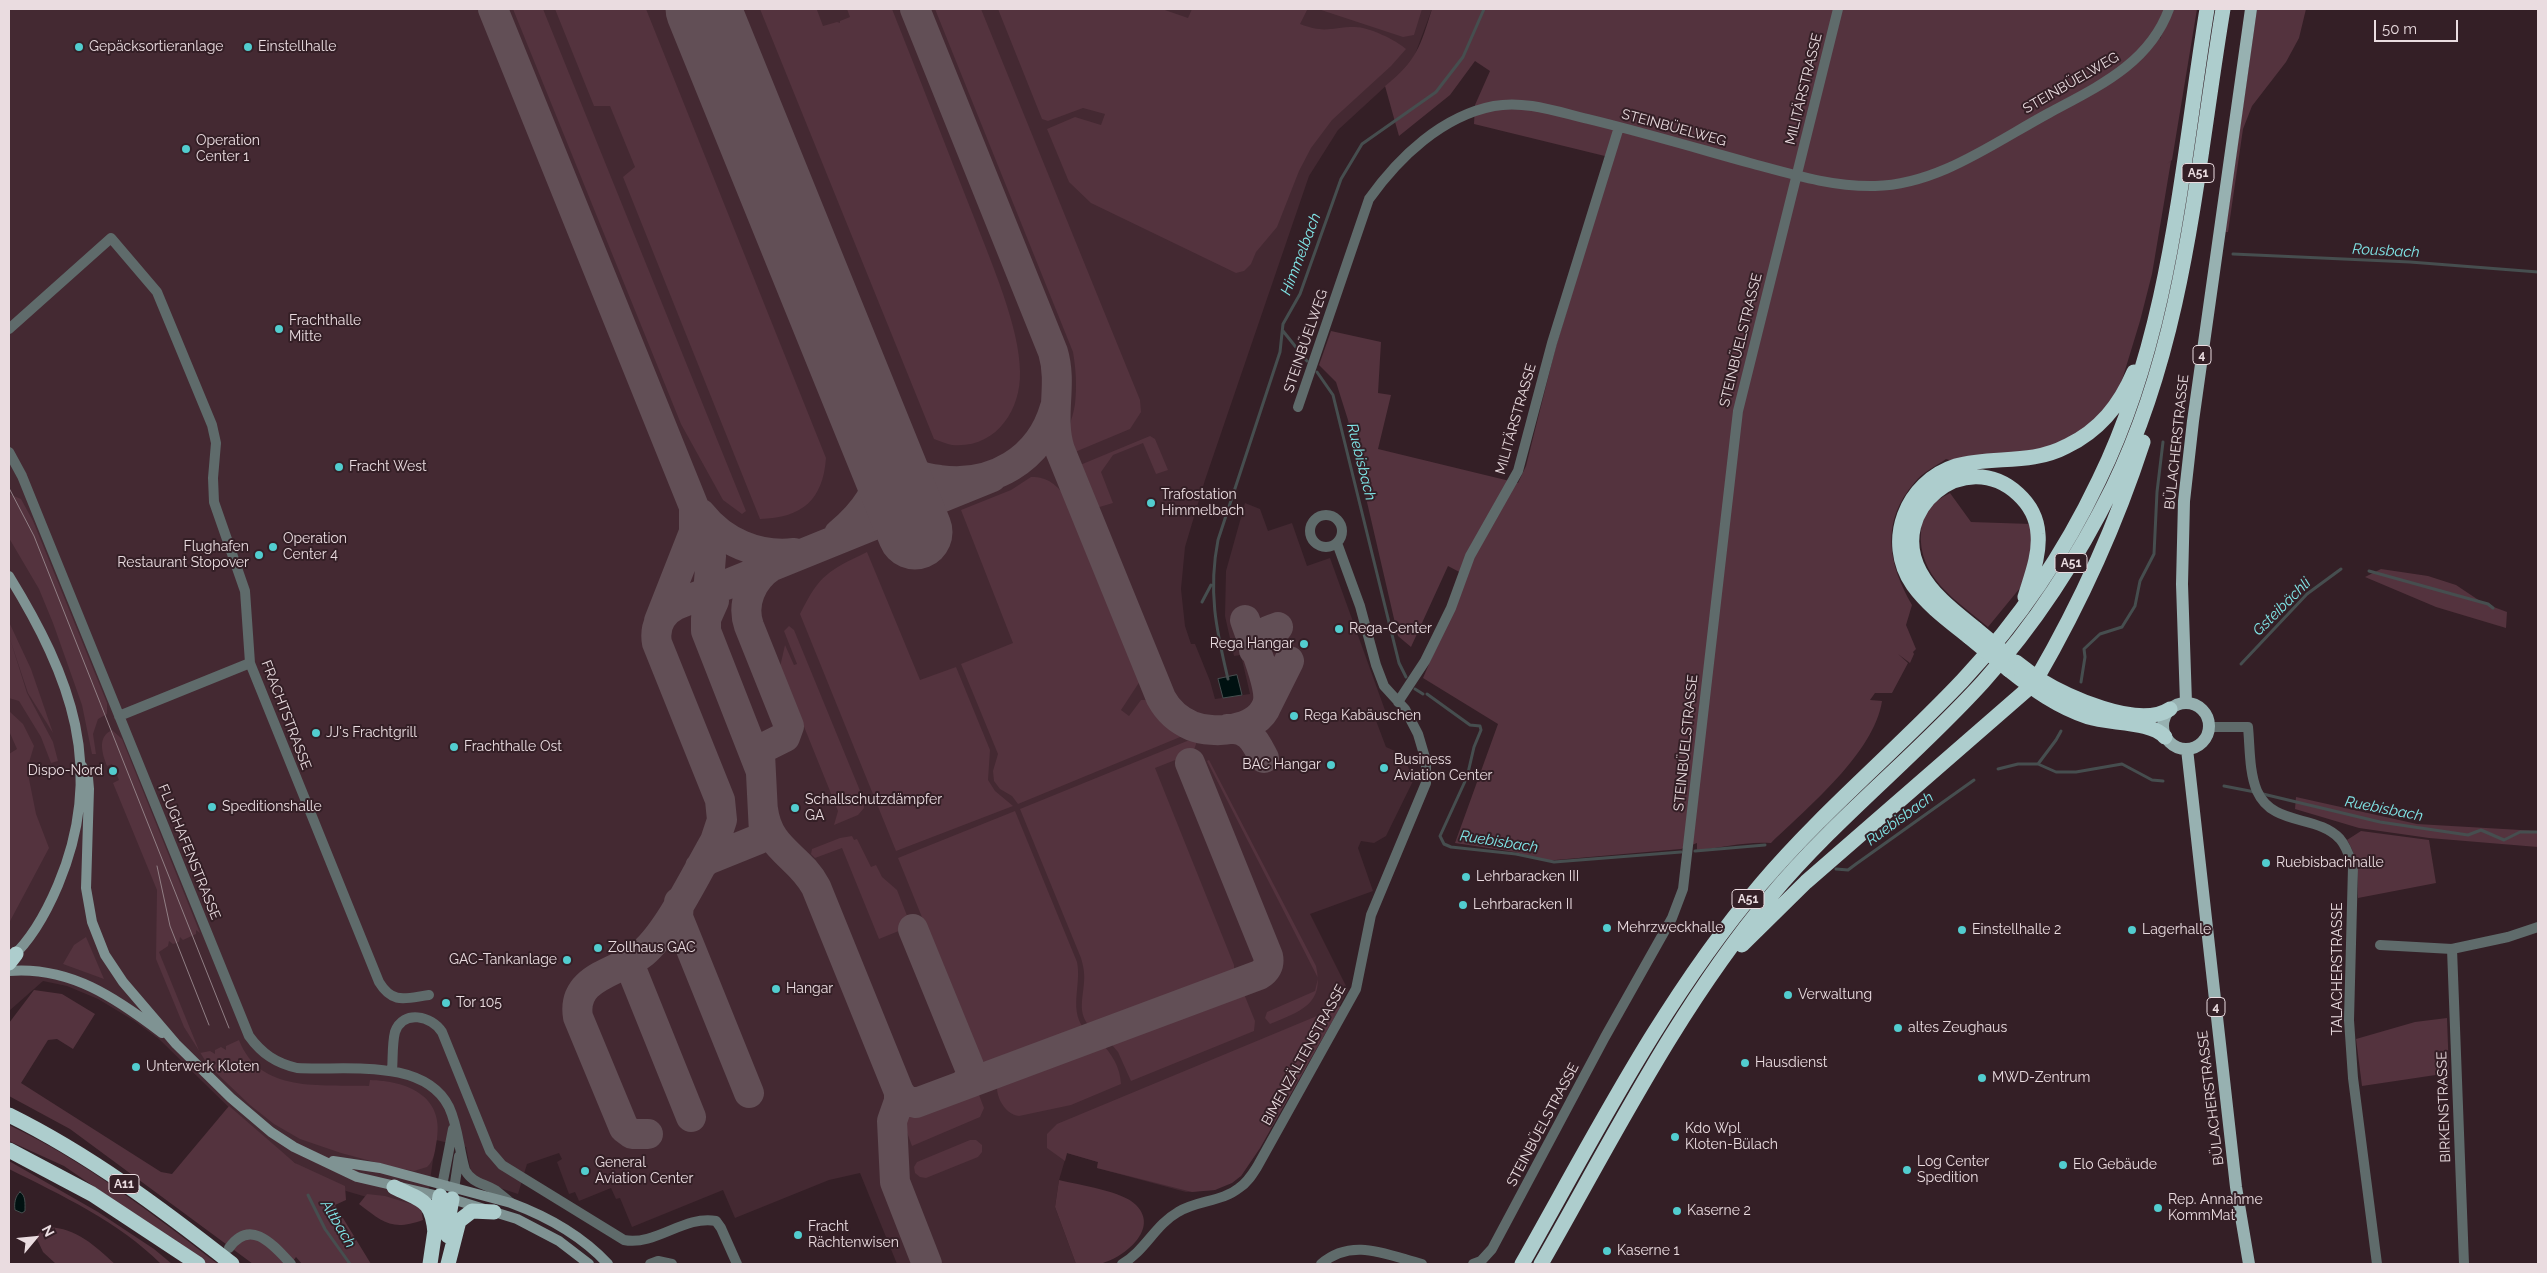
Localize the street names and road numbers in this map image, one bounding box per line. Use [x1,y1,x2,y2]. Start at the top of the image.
street label: MILITÄRSTRASSE [1782,31,1826,147]
street label: STEINBÜELWEG [2020,49,2122,117]
street label: STEINBÜELWEG [1620,106,1728,150]
road number: A51 [2182,164,2214,182]
street label: STEINBÜELSTRASSE [1716,271,1766,409]
street label: STEINBÜELWEG [1280,287,1332,395]
road number: 4 [2193,346,2211,364]
street label: MILITÄRSTRASSE [1492,362,1540,476]
street label: BÜLACHERSTRASSE [2162,374,2192,510]
road number: A51 [2055,554,2087,572]
street label: FRACHTSTRASSE [257,658,315,772]
street label: STEINBÜELSTRASSE [1670,674,1702,812]
street label: FLUGHAFENSTRASSE [154,782,224,922]
road number: A51 [1732,890,1764,909]
street label: TALACHERSTRASSE [2330,903,2346,1035]
street label: BIMENZÄLTENSTRASSE [1258,982,1350,1128]
road number: 4 [2207,998,2225,1016]
street label: BÜLACHERSTRASSE [2194,1030,2228,1166]
street label: BIRKENSTRASSE [2434,1051,2454,1163]
street label: STEINBÜELSTRASSE [1503,1060,1583,1190]
road number: A11 [109,1174,139,1194]

